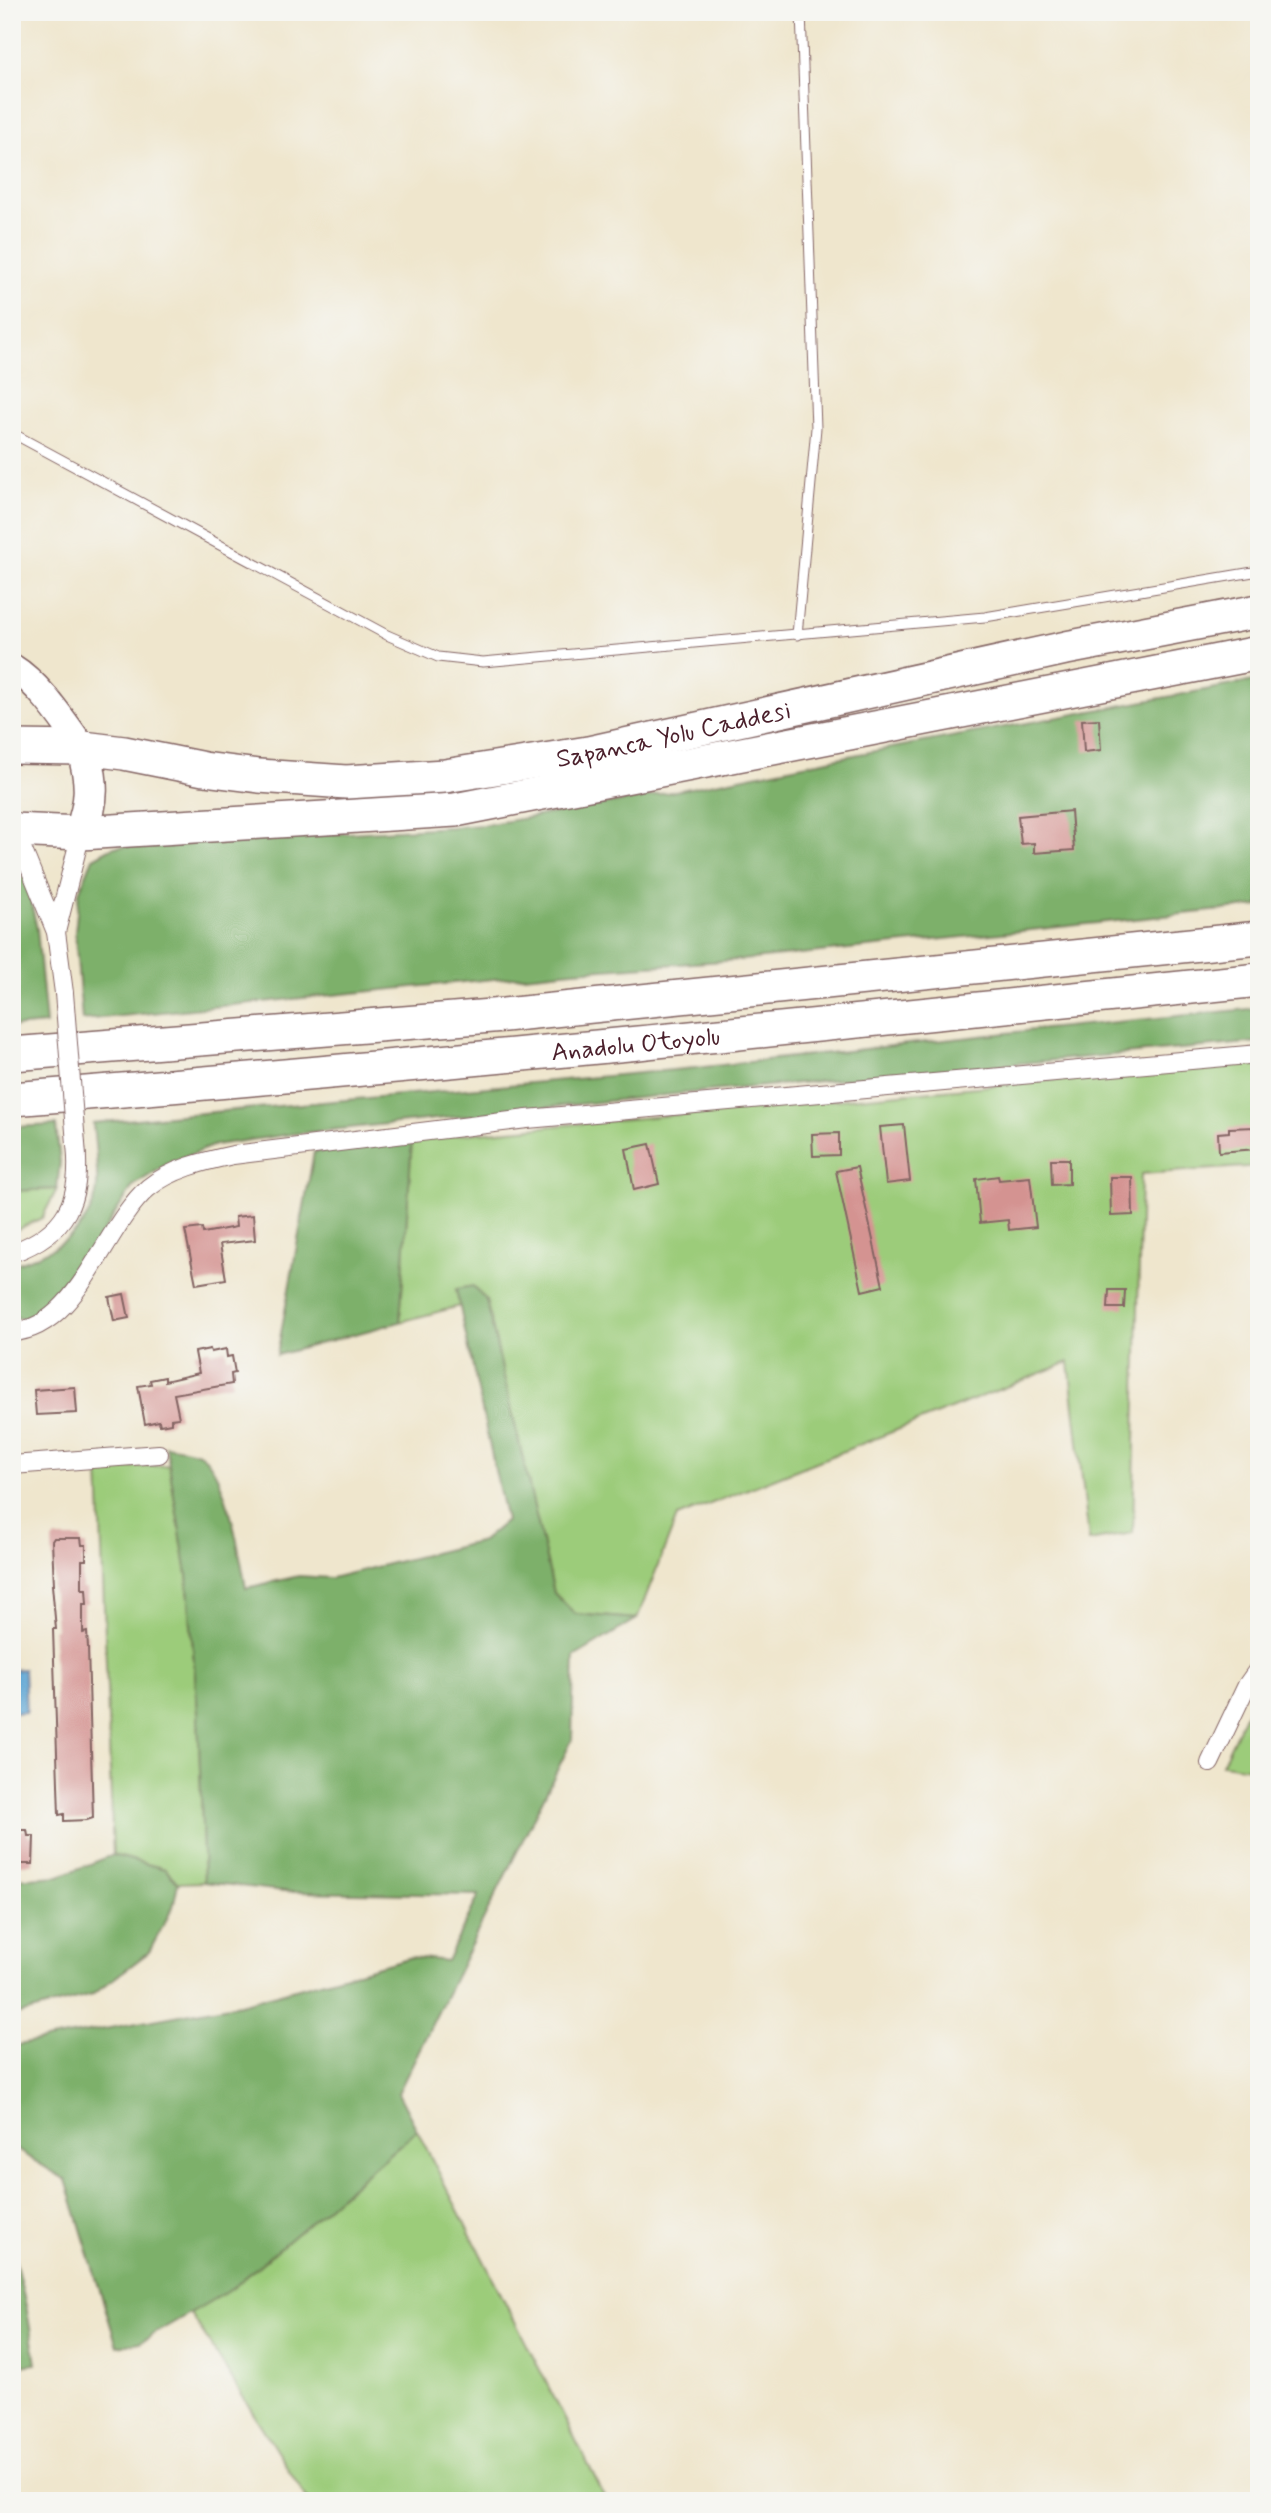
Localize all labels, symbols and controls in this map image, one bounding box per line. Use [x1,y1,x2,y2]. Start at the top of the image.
street label: Sapanca Yolu Caddesi [554,694,794,777]
street label: Anadolu Otoyolu [550,1020,722,1070]

